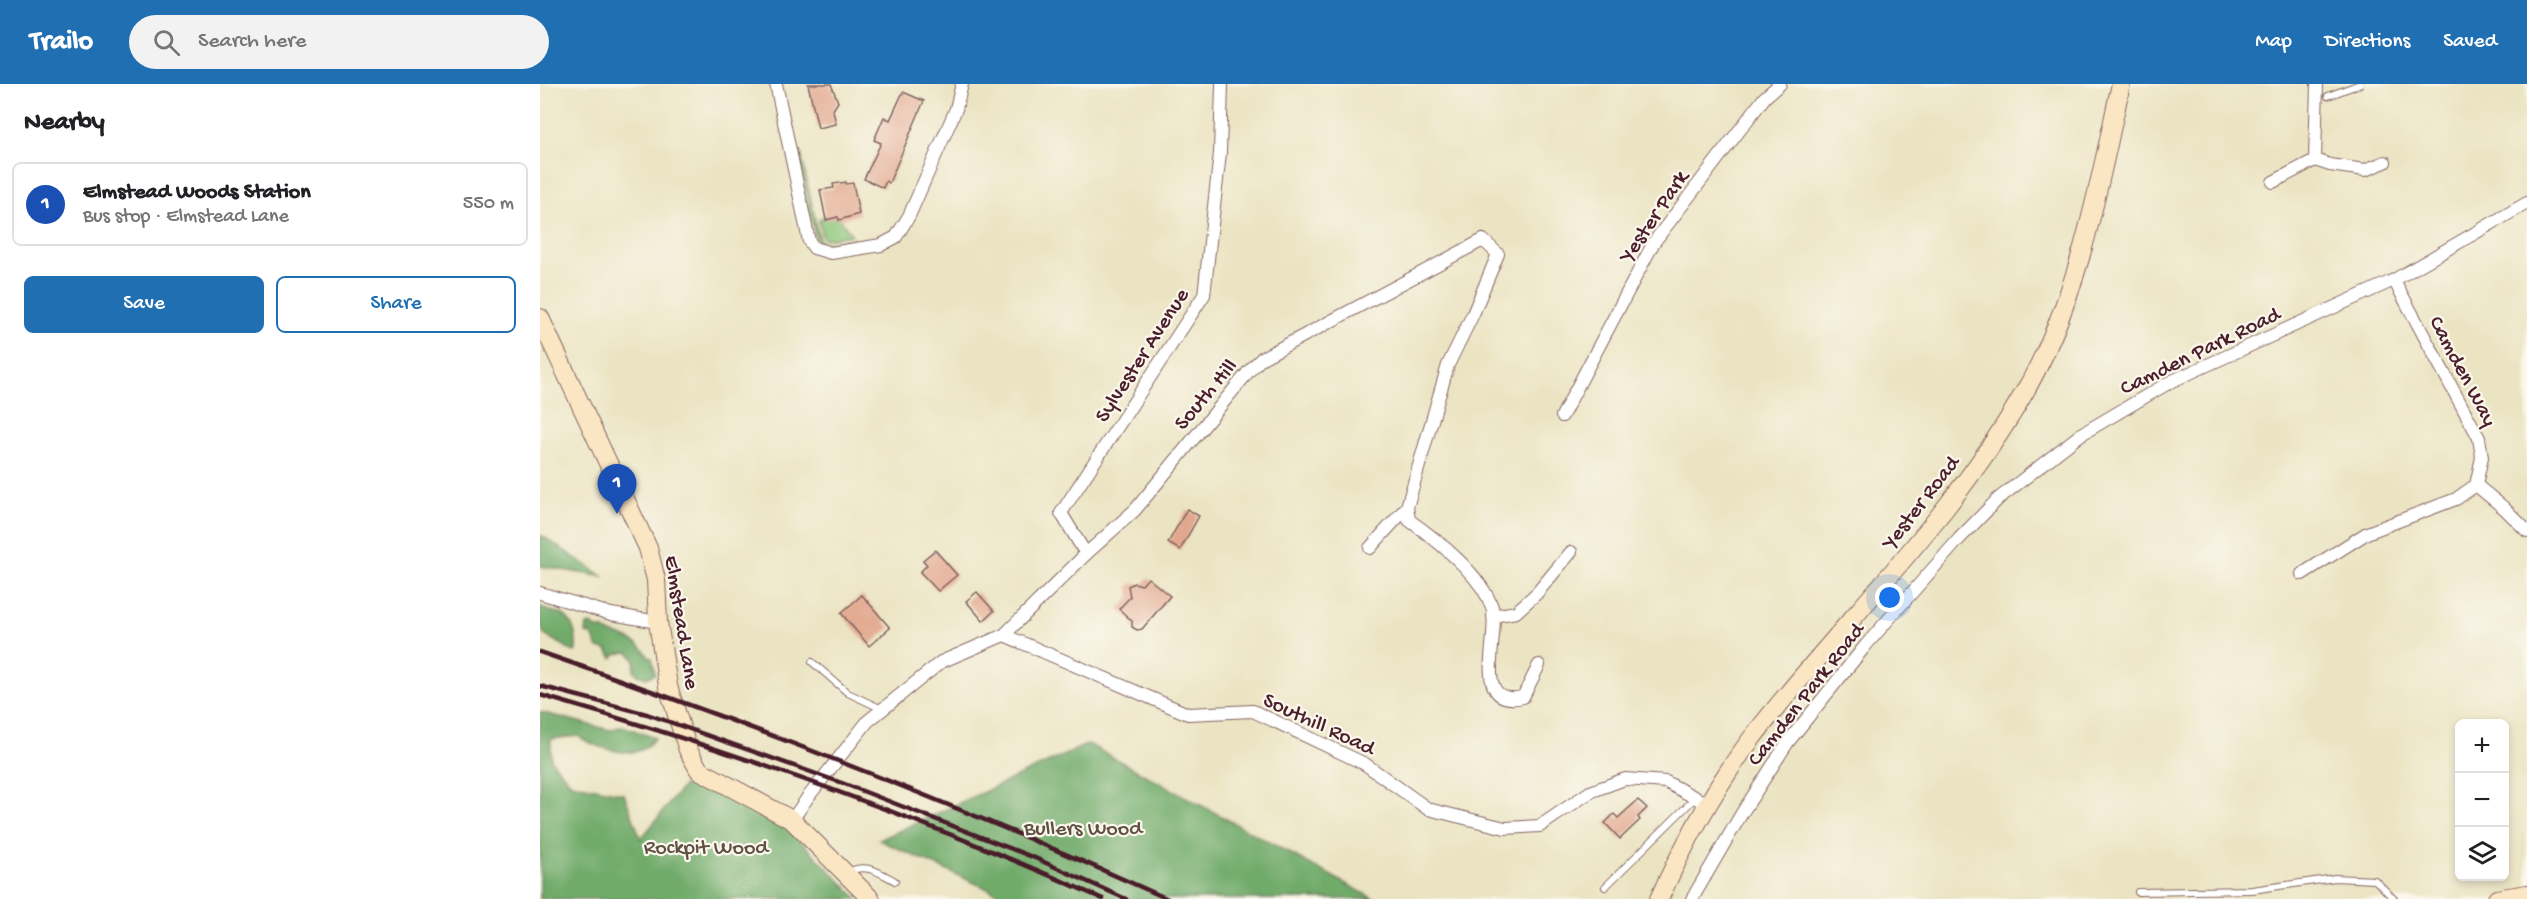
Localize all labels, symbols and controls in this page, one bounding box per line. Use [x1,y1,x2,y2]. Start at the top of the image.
search box [129,15,549,69]
text: Trailo [30,26,93,59]
icon: search [150,26,183,59]
text: Search here [198,29,306,55]
text: Map [2255,30,2292,55]
text: Directions [2325,30,2410,55]
text: Saved [2443,30,2497,55]
text: Nearby [24,108,105,139]
street label: Yester Park [1614,165,1697,270]
text: Elmstead Woods Station [83,180,311,206]
text: 1 [41,193,50,216]
text: 550 m [463,193,514,216]
text: Bus stop · Elmstead Lane [83,206,289,229]
button: Save [24,276,264,333]
button: Share [276,276,516,333]
street label: Sylvester Avenue [1090,284,1197,428]
street label: Camden Park Road [2116,302,2287,403]
street label: Camden Way [2421,312,2502,432]
street label: South Hill [1170,355,1244,436]
street label: Yester Road [1876,450,1968,557]
pin: 1 [598,464,637,514]
street label: Elmstead Lane [657,554,704,692]
your location [1875,583,1904,612]
street label: Camden Park Road [1743,617,1873,772]
street label: Southill Road [1258,688,1380,764]
map controls [2455,719,2509,881]
button: + [2455,719,2509,773]
button: − [2455,773,2509,827]
park label: Bullers Wood [1023,817,1144,843]
button: layers [2455,827,2509,881]
park label: Rockpit Wood [644,836,770,862]

